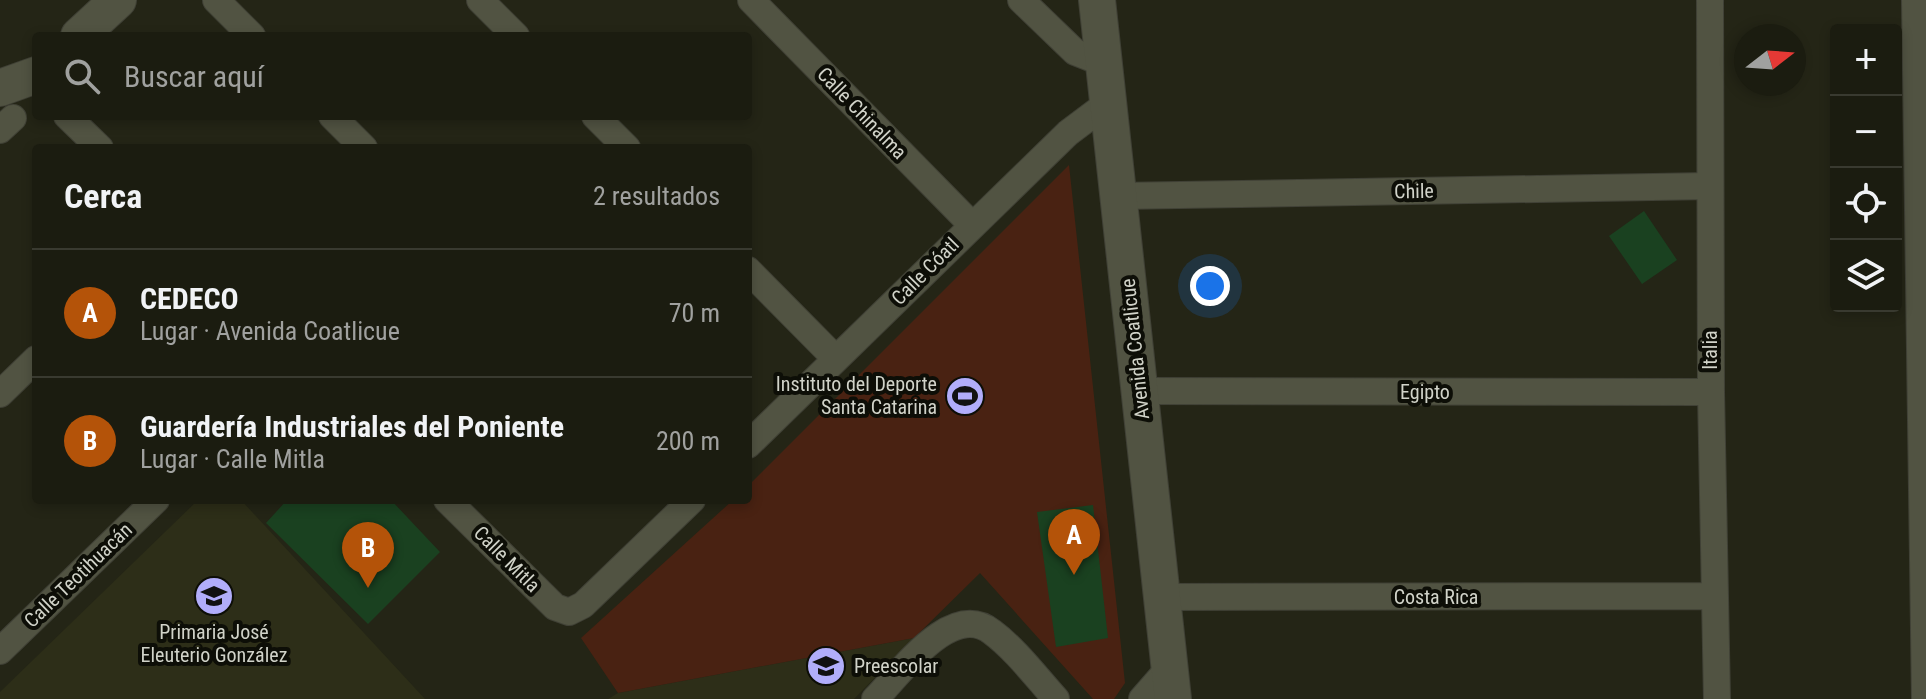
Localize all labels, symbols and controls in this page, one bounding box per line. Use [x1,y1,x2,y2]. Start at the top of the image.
north arrow [1734,24,1806,96]
map controls [1830,24,1902,312]
button: + [1830,24,1902,96]
search box [32,32,752,120]
icon: search [60,54,104,98]
text: Buscar aquí [124,59,264,94]
street label: Calle Chinalma [812,62,912,164]
button: − [1830,96,1902,168]
button: locate [1830,168,1902,240]
text: Cerca [64,176,142,216]
street label: Chile [1394,179,1434,203]
text: 2 resultados [593,181,720,211]
street label: Calle Cóatl [886,232,964,310]
button: layers [1830,240,1902,312]
your location [1190,266,1230,306]
street label: Avenida Coatlicue [1116,277,1154,421]
text: CEDECO [140,281,239,316]
text: A [82,298,98,328]
text: 70 m [669,298,720,328]
text: Lugar · Avenida Coatlicue [140,316,400,346]
street label: Italia [1698,330,1722,370]
place label: Instituto del Deporte Santa Catarina [776,372,937,419]
sports icon: Instituto del Deporte Santa Catarina [944,375,986,417]
street label: Egipto [1400,380,1450,404]
text: Guardería Industriales del Poniente [140,409,564,444]
text: B [83,426,97,456]
text: 200 m [656,426,720,456]
text: Lugar · Calle Mitla [140,444,325,474]
pin: A [1048,509,1100,575]
street label: Calle Teotihuacán [19,518,137,632]
street label: Calle Mitla [469,521,545,597]
pin: B [342,522,394,588]
school or university icon: Primaria José Eleuterio González [193,575,235,617]
street label: Costa Rica [1394,585,1478,609]
place label: Primaria José Eleuterio González [141,620,287,667]
school or university icon: Preescolar [805,645,847,687]
place label: Preescolar [854,654,938,678]

